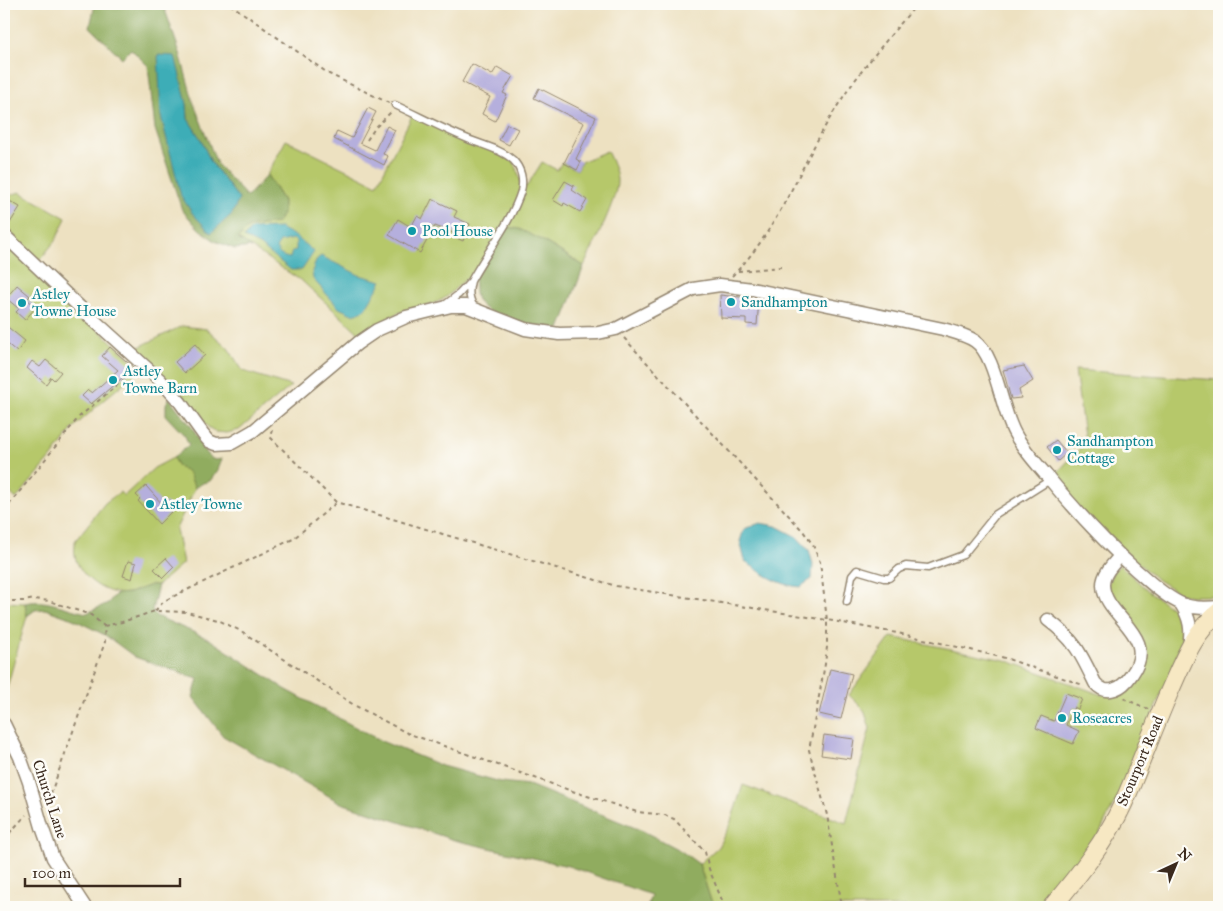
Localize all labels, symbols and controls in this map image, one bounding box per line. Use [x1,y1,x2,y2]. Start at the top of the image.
place label: Pool House [422,222,493,240]
marker: Pool House [406,225,418,237]
place label: Astley Towne House [31,285,116,320]
place label: Sandhampton [741,293,828,311]
marker: Sandhampton [725,296,737,308]
marker: Astley Towne House [16,297,28,309]
place label: Astley Towne Barn [122,362,197,397]
marker: Astley Towne Barn [107,374,119,386]
place label: Sandhampton Cottage [1067,432,1154,467]
marker: Sandhampton Cottage [1051,444,1063,456]
place label: Astley Towne [159,495,242,513]
marker: Astley Towne [144,498,156,510]
place label: Roseacres [1072,709,1132,727]
marker: Roseacres [1056,712,1068,724]
street label: Stourport Road [1113,713,1167,809]
street label: Church Lane [29,757,71,841]
north arrow [1150,838,1200,888]
text: N [1175,845,1195,865]
scale bar [25,856,180,888]
text: 100 m [32,864,72,882]

